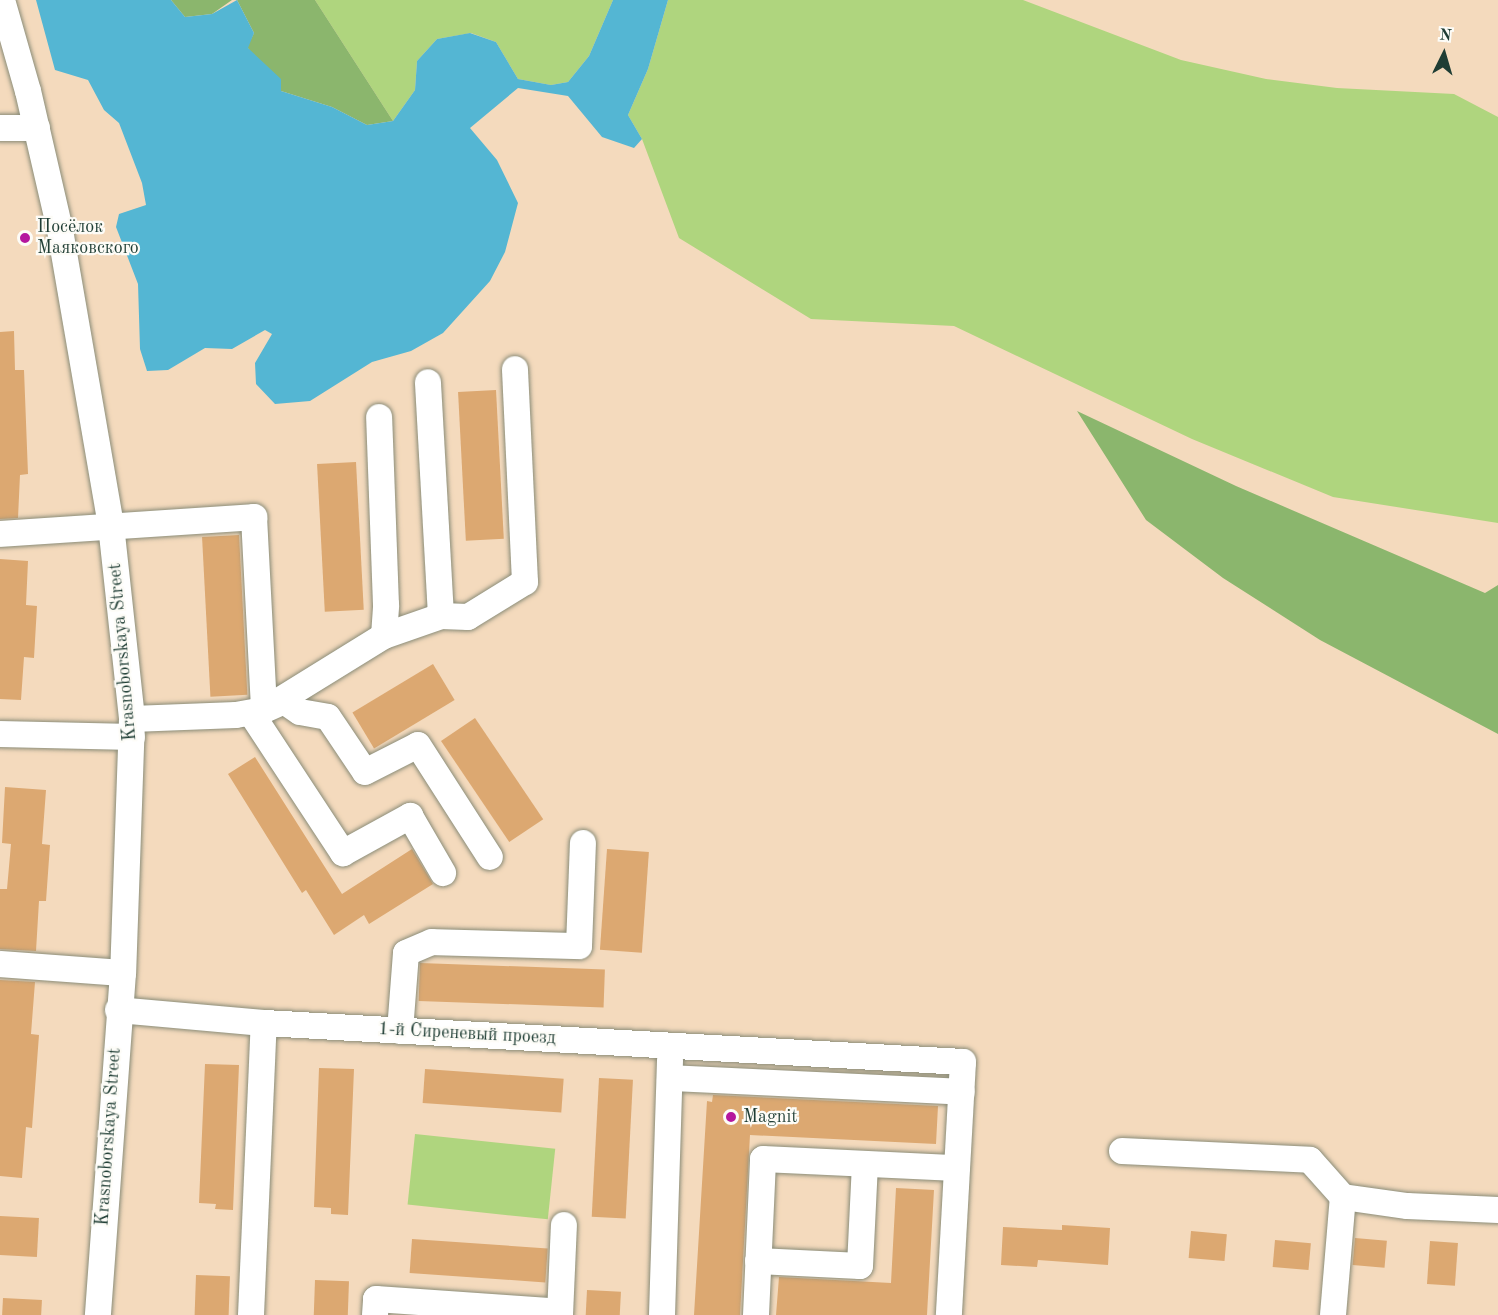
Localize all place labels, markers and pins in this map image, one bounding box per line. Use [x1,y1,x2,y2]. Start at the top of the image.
place label: Посёлок Маяковского [37,217,139,260]
marker: Посёлок Маяковского [18,231,32,245]
place label: Magnit [743,1106,798,1128]
marker: Magnit [724,1110,738,1124]

